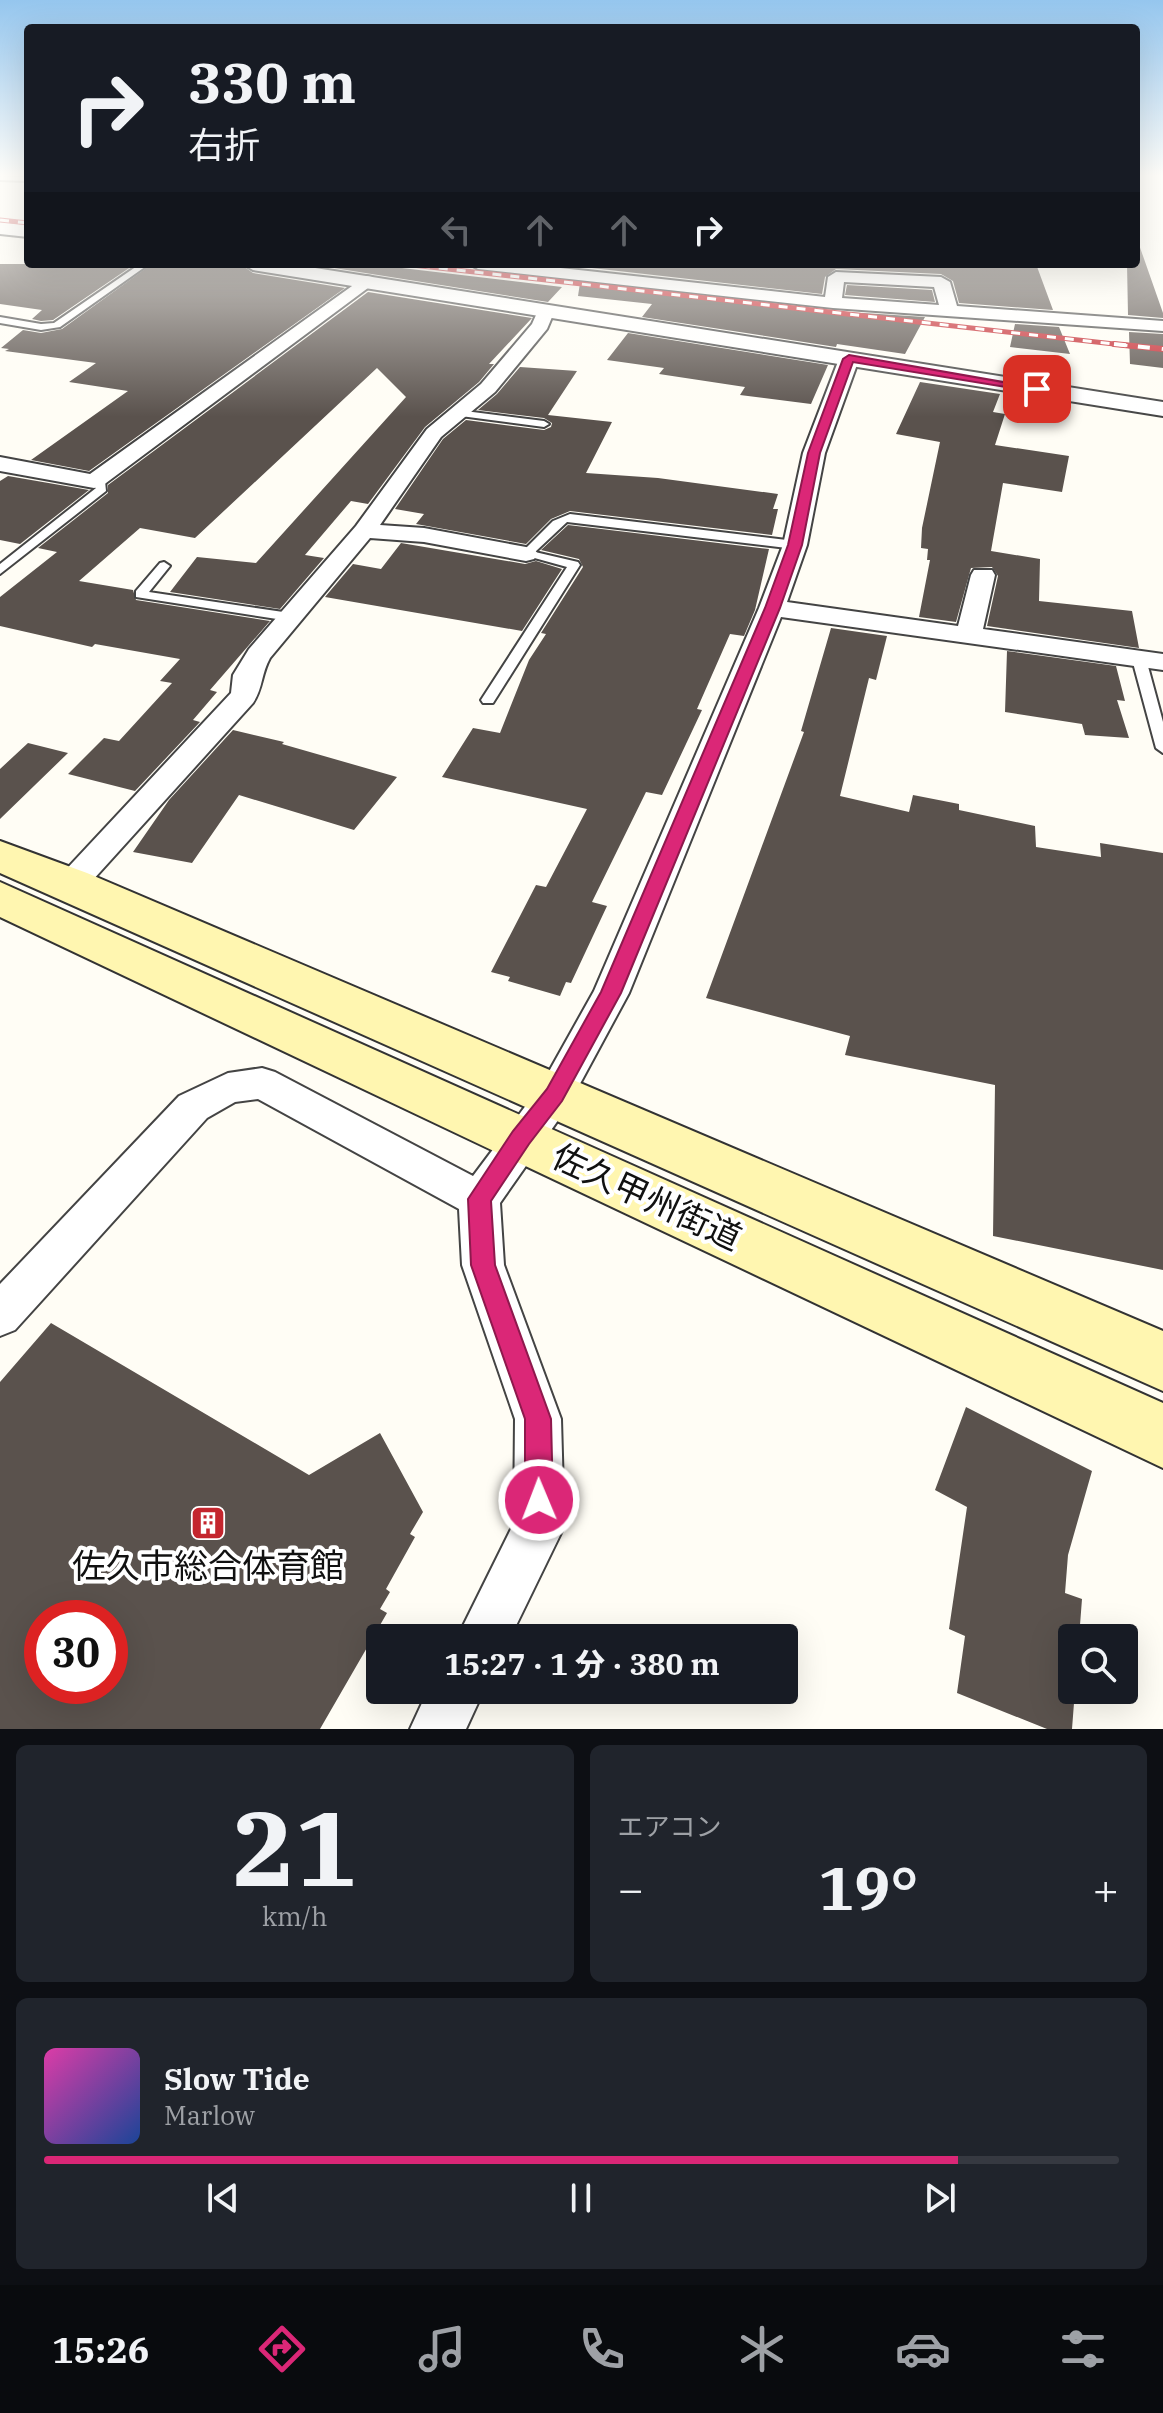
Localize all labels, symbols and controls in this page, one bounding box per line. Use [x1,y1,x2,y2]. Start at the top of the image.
text: 330 m [188,46,356,118]
icon: right [56,56,160,160]
text: 右折 [188,121,260,168]
icon: left [434,208,478,252]
icon: ahead [518,208,562,252]
icon: ahead [602,208,646,252]
icon: right [686,208,730,252]
pin [1003,355,1071,423]
icon: arrive [1015,367,1059,411]
street label: 佐久甲州街道 [546,1133,749,1259]
position arrow [497,1458,581,1542]
building icon: 佐久市総合体育館 [189,1504,227,1542]
place label: 佐久市総合体育館 [72,1543,344,1587]
speed limit sign: 30 [24,1600,128,1704]
map controls [1058,1624,1138,1704]
button: search [1058,1624,1138,1704]
text: 15:27 · 1 分 · 380 m [444,1644,720,1683]
text: 21 [232,1779,357,1915]
text: エアコン [618,1809,722,1843]
text: 19° [818,1848,918,1927]
text: − [618,1860,644,1917]
text: + [1093,1860,1119,1917]
text: km/h [262,1899,328,1933]
text: Slow Tide [164,2059,310,2098]
text: Marlow [164,2098,255,2132]
icon: previous [201,2176,245,2220]
icon: pause [559,2176,603,2220]
icon: next [918,2176,962,2220]
icon: directions [254,2321,310,2377]
icon: music [414,2321,470,2377]
icon: phone [574,2321,630,2377]
icon: climate [734,2321,790,2377]
icon: car [895,2321,951,2377]
icon: filters [1055,2321,1111,2377]
text: 15:26 [52,2326,149,2373]

